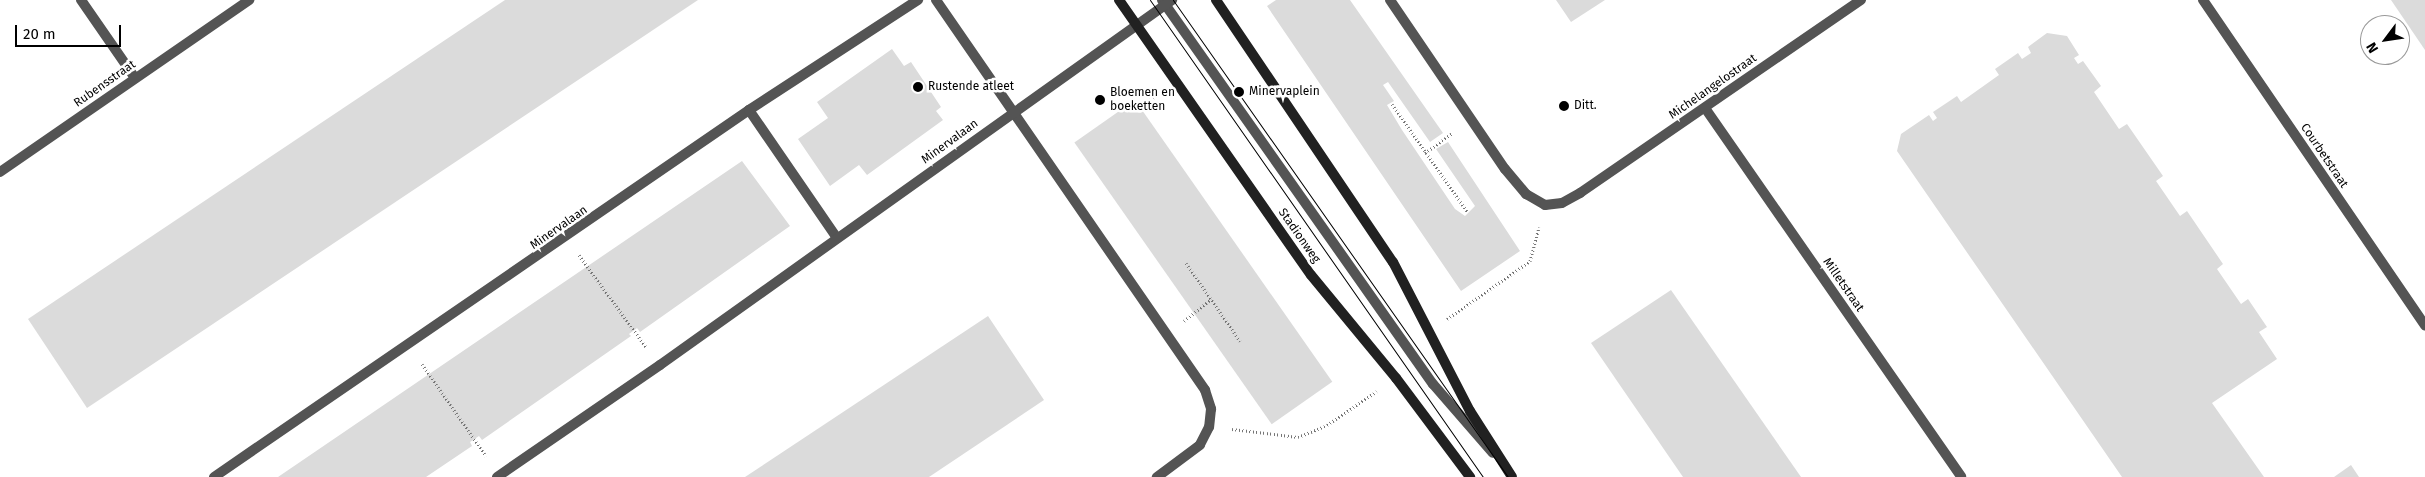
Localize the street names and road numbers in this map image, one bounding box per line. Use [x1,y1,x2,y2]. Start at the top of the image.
street label: Michelangelostraat [1666,51,1760,123]
street label: Rubensstraat [71,57,139,111]
street label: Minervalaan [919,117,981,167]
street label: Courbetstraat [2297,121,2351,191]
street label: Minervalaan [528,203,590,253]
street label: Stadionweg [1275,206,1323,266]
street label: Milletstraat [1819,255,1867,315]

